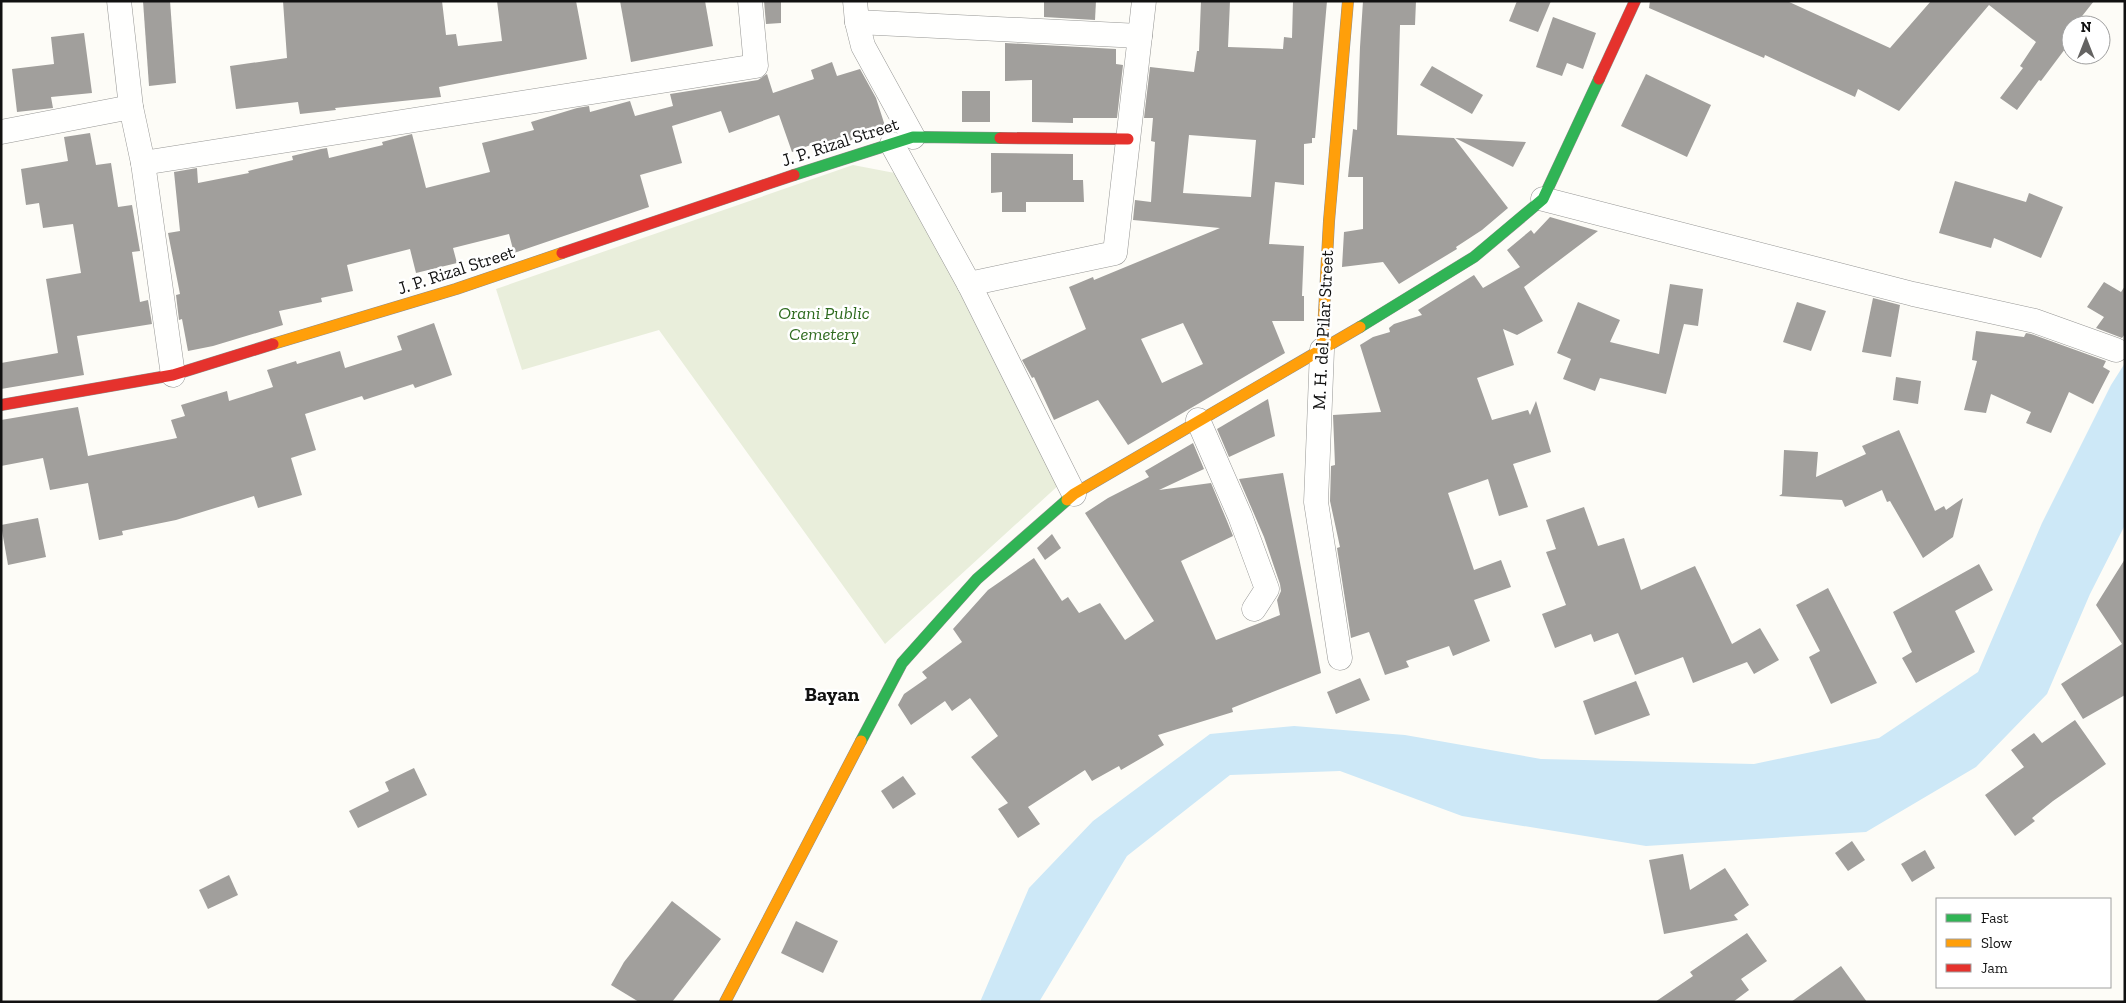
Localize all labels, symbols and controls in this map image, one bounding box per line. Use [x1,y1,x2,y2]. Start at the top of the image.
north arrow [2061,15,2111,65]
text: N [2081,19,2092,36]
street label: J. P. Rizal Street [779,113,902,171]
street label: J. P. Rizal Street [395,241,518,299]
street label: M. H. del Pilar Street [1308,249,1338,411]
park label: Orani Public Cemetery [778,302,870,345]
district label: Bayan [805,682,860,706]
legend [1936,898,2111,988]
text: Fast [1981,909,2009,927]
text: Slow [1981,934,2013,952]
text: Jam [1981,959,2008,977]

